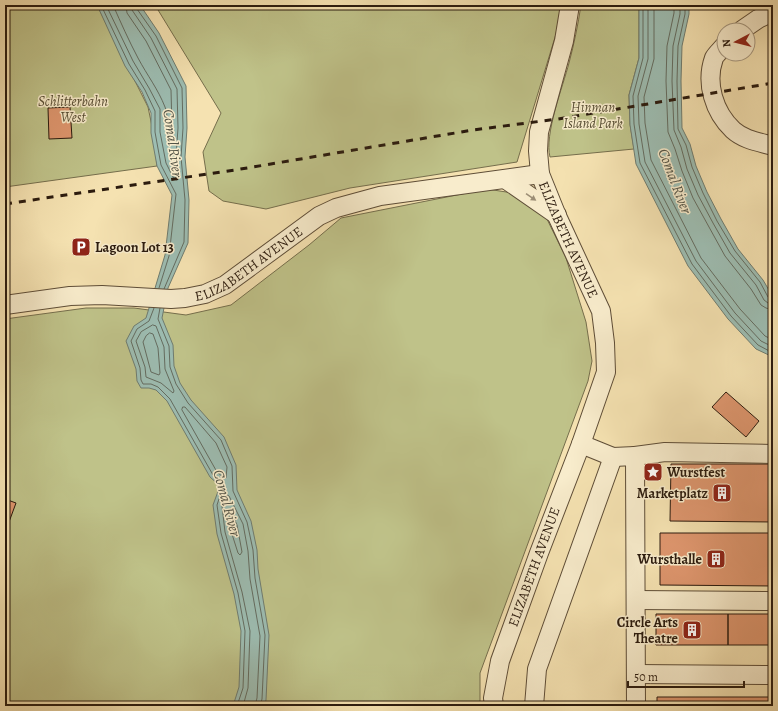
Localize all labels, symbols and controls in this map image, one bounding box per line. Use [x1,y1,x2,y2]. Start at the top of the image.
north arrow [716,22,756,62]
text: N [719,38,735,48]
park label: Schlitterbahn West [38,92,108,127]
park label: Hinman Island Park [563,98,623,133]
water label: Comal River [158,108,188,179]
water label: Comal River [653,146,697,217]
street label: ELIZABETH AVENUE [534,178,603,301]
one-way arrow [526,193,536,201]
street label: ELIZABETH AVENUE [193,222,306,305]
parking icon: Lagoon Lot 13 [70,236,92,258]
place label: Lagoon Lot 13 [95,238,174,257]
place icon: Wurstfest [642,461,664,483]
place label: Wurstfest [666,463,725,482]
water label: Comal River [209,467,246,539]
building icon: Marketplatz [711,482,733,504]
place label: Marketplatz [637,484,709,503]
street label: ELIZABETH AVENUE [503,504,565,630]
building icon: Wursthalle [705,548,727,570]
place label: Wursthalle [636,550,703,569]
place label: Circle Arts Theatre [617,613,679,648]
building icon: Circle Arts Theatre [681,619,703,641]
scale bar [628,663,744,689]
text: 50 m [634,669,658,685]

